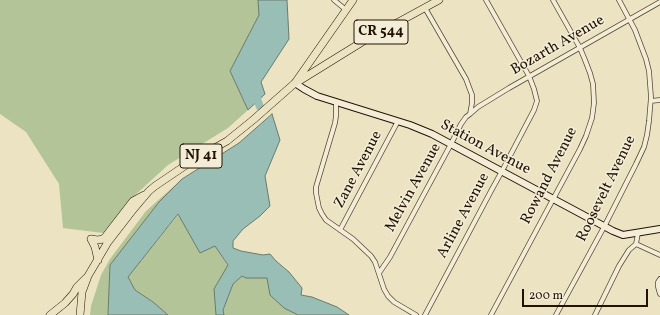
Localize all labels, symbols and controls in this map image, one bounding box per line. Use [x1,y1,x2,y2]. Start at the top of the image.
street label: Bozarth Avenue [508,12,608,80]
road number: CR 544 [354,20,408,44]
street label: Station Avenue [437,117,533,179]
street label: Rowand Avenue [518,125,582,227]
street label: Zane Avenue [331,128,387,212]
street label: Roosevelt Avenue [573,133,641,245]
street label: Melvin Avenue [382,140,446,236]
road number: NJ 41 [180,144,222,168]
street label: Arline Avenue [434,170,494,262]
scale bar [524,281,650,307]
text: 200 m [529,288,563,304]

